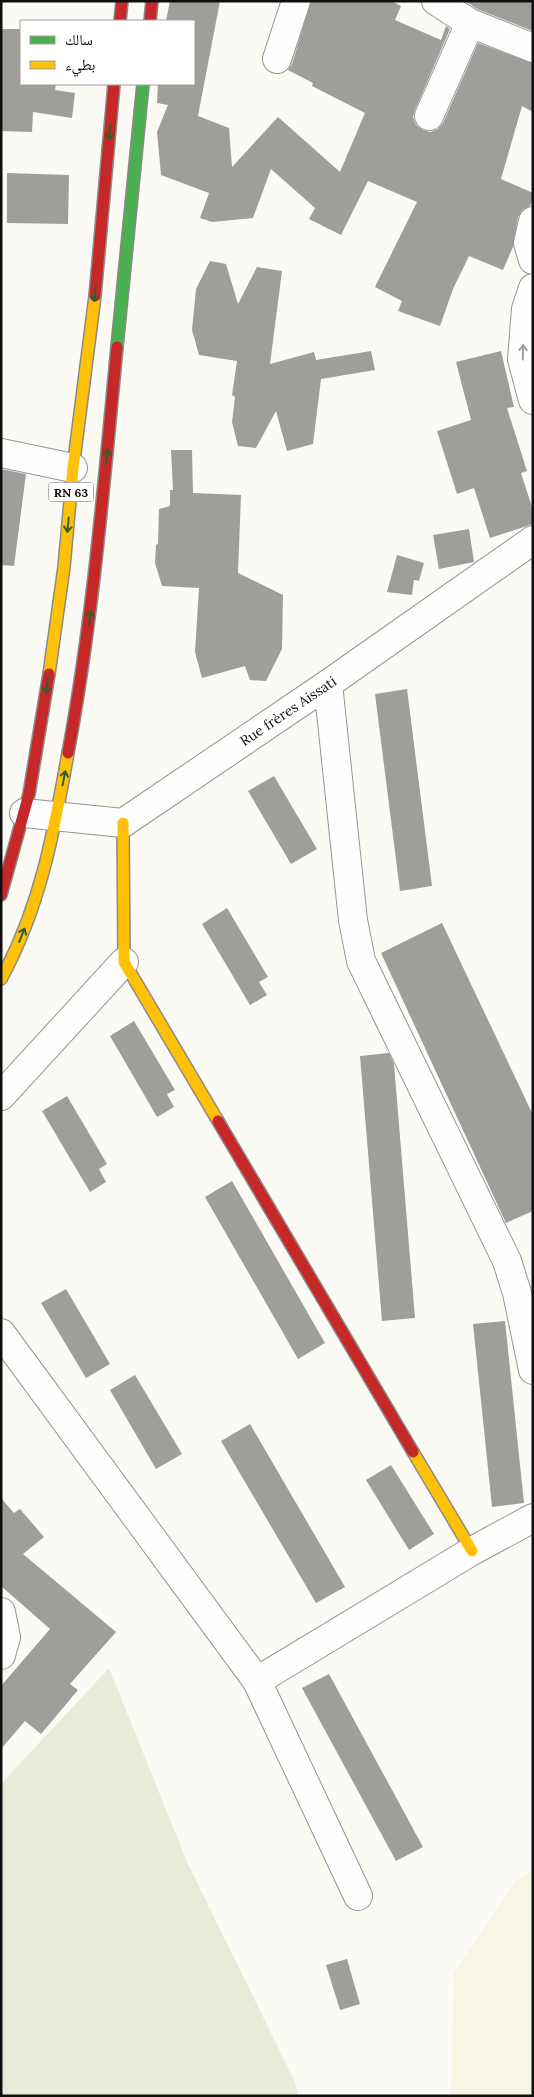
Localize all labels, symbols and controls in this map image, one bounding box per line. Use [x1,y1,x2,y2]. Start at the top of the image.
legend [20,20,195,85]
text: سالك [65,30,93,49]
text: بطيء [65,55,95,77]
one-way arrow [105,124,114,140]
one-way arrow [90,286,100,302]
one-way arrow [518,345,528,361]
one-way arrow [102,449,111,465]
road number: RN 63 [48,482,94,502]
one-way arrow [63,517,73,533]
one-way arrow [85,610,95,626]
street label: Rue frères Aissati [236,672,340,750]
one-way arrow [42,678,52,694]
one-way arrow [60,771,69,787]
one-way arrow [18,928,28,943]

